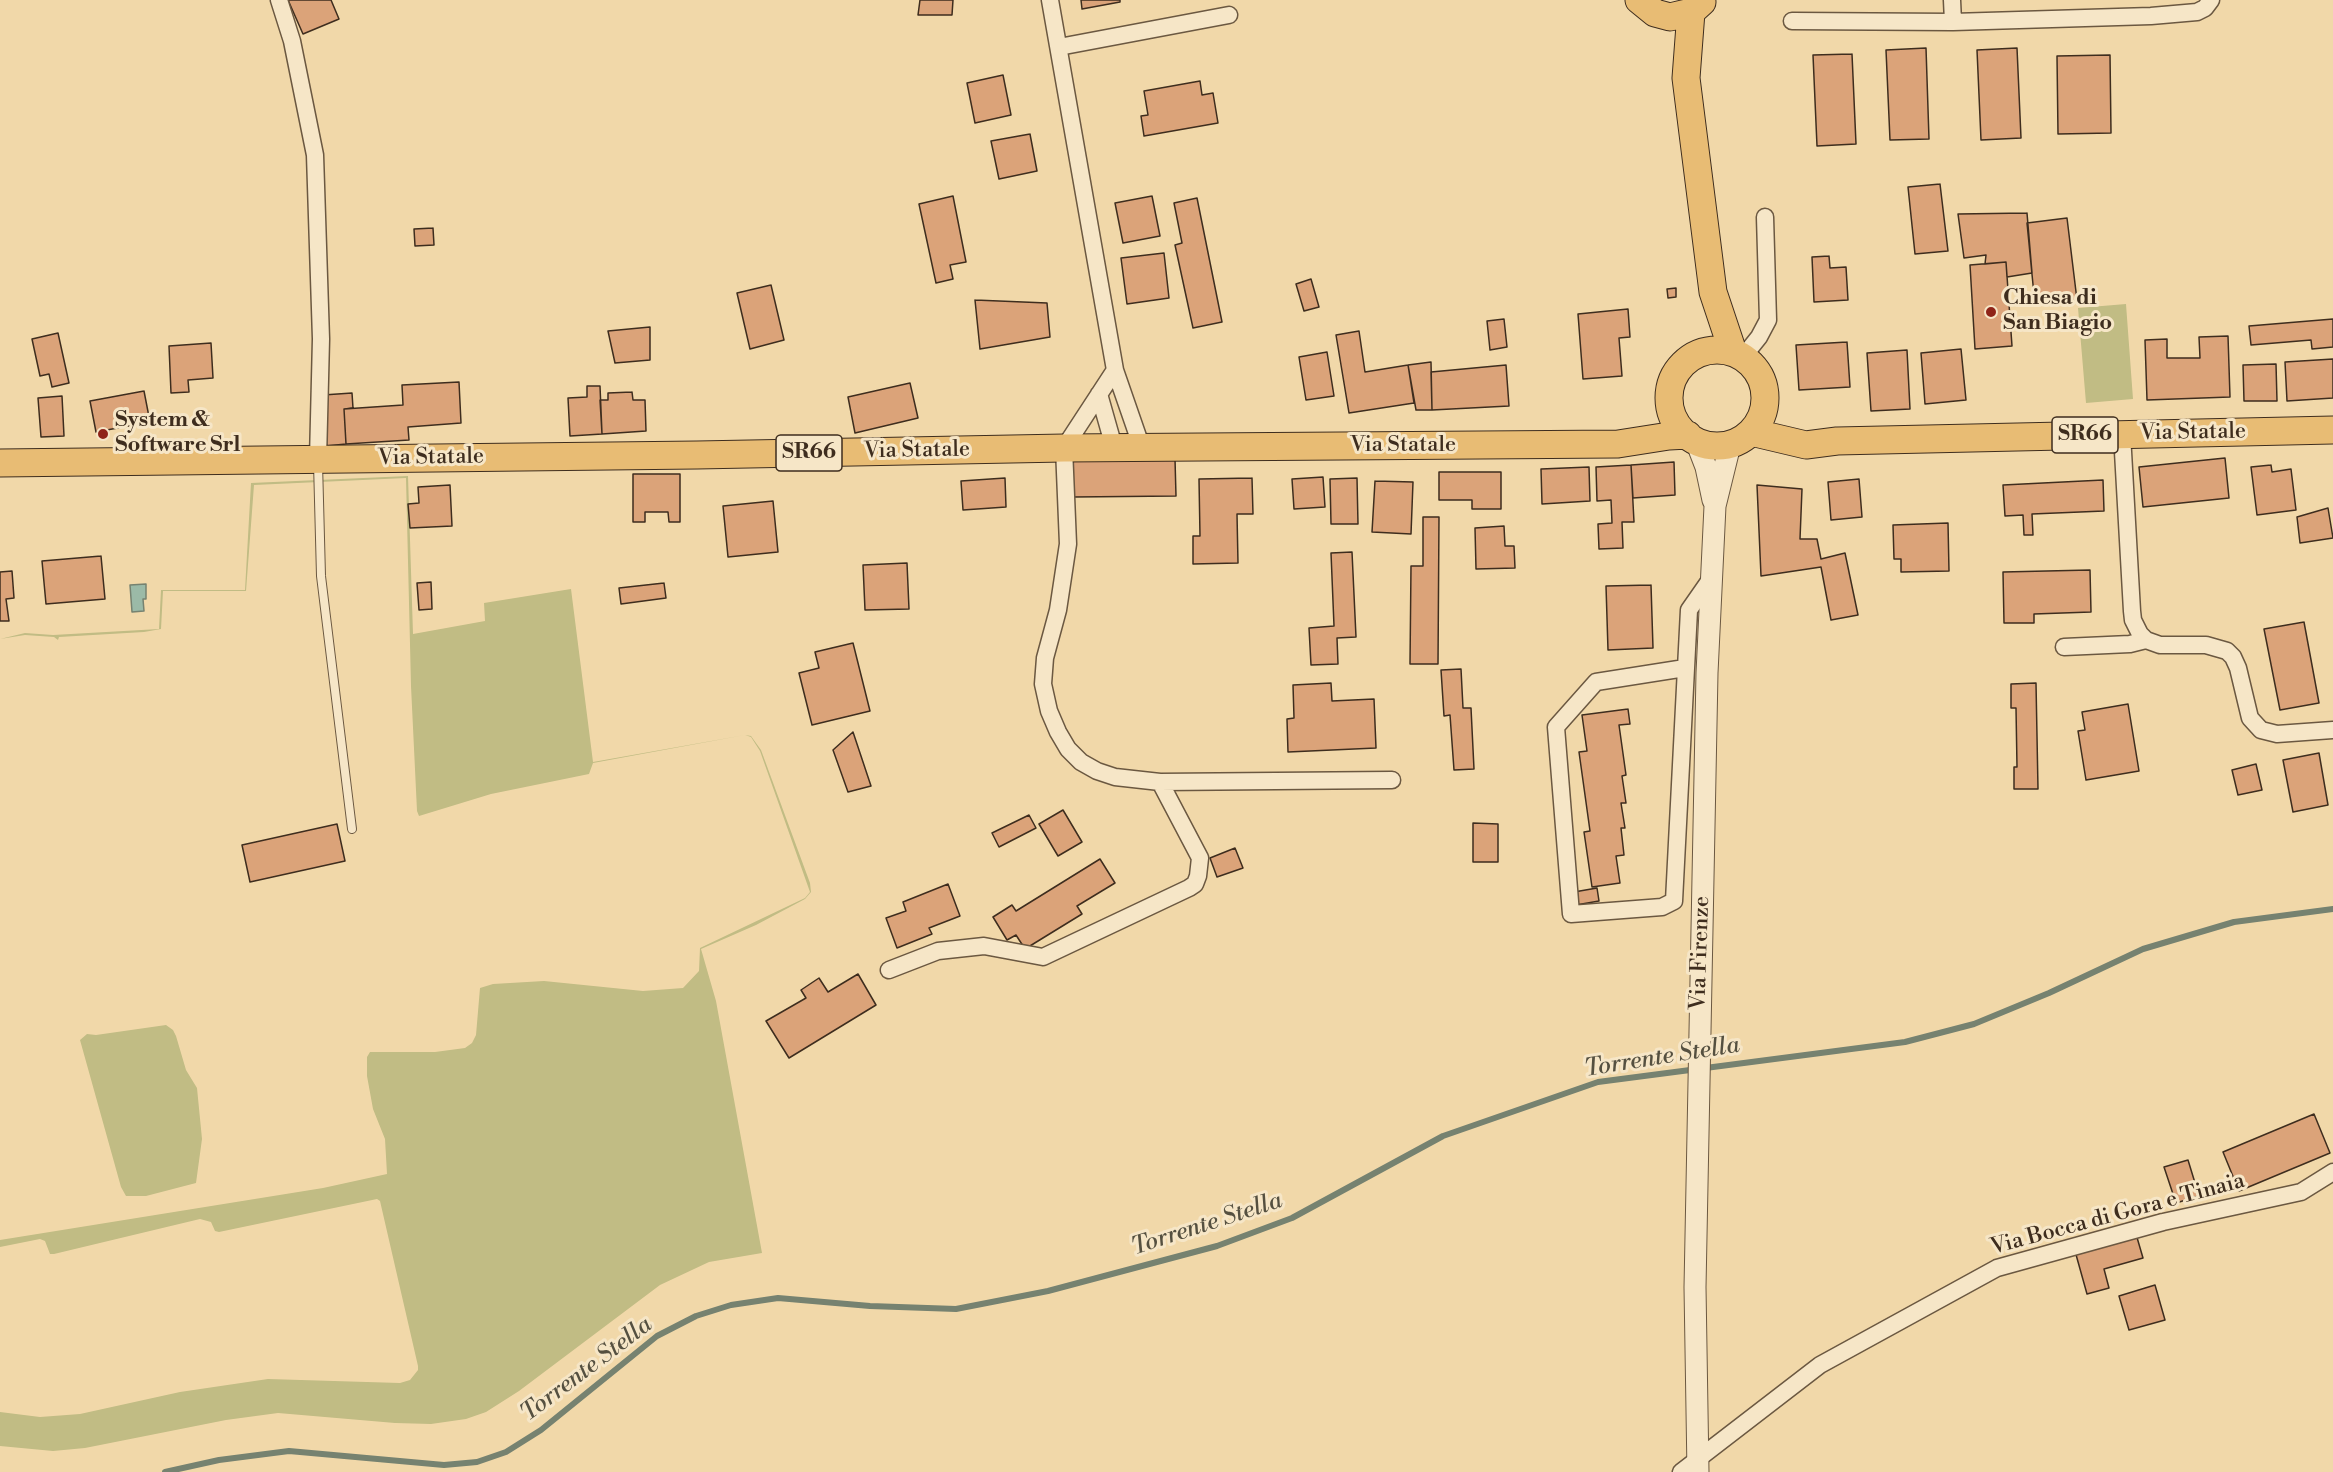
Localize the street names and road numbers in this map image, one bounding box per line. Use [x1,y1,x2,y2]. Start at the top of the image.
road number: SR66 [2052,417,2118,453]
street label: Via Statale [2140,419,2246,447]
street label: Via Statale [1350,433,1456,459]
road number: SR66 [776,435,842,471]
street label: Via Statale [864,437,970,465]
street label: Via Statale [378,444,484,472]
street label: Via Firenze [1686,896,1716,1010]
street label: Via Bocca di Gora e Tinaia [1988,1168,2248,1262]

